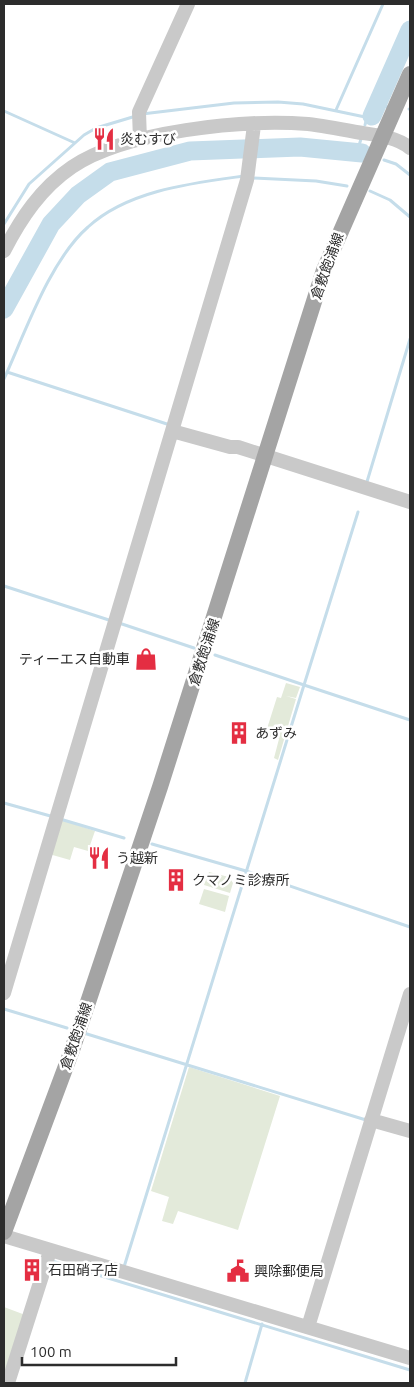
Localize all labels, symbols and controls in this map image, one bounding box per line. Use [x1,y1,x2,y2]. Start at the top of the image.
restaurant icon: 炎むすび [91,126,117,152]
place label: 炎むすび [120,131,176,147]
street label: 倉敷飽浦線 [308,230,346,302]
street label: 倉敷飽浦線 [186,616,222,688]
shop icon: ティーエス自動車 [133,646,159,672]
place label: ティーエス自動車 [19,651,130,667]
building icon: あずみ [226,720,252,746]
place label: あずみ [255,725,297,741]
restaurant icon: う越新 [86,845,112,871]
place label: う越新 [116,850,158,866]
building icon: クマノミ診療所 [163,867,189,893]
place label: クマノミ診療所 [192,872,290,888]
street label: 倉敷飽浦線 [57,1000,95,1072]
building icon: 石田硝子店 [19,1257,45,1283]
public building icon: 興除郵便局 [225,1258,251,1284]
place label: 石田硝子店 [48,1262,118,1278]
place label: 興除郵便局 [254,1263,324,1279]
scale bar [22,1334,176,1366]
text: 100 m [30,1343,72,1360]

